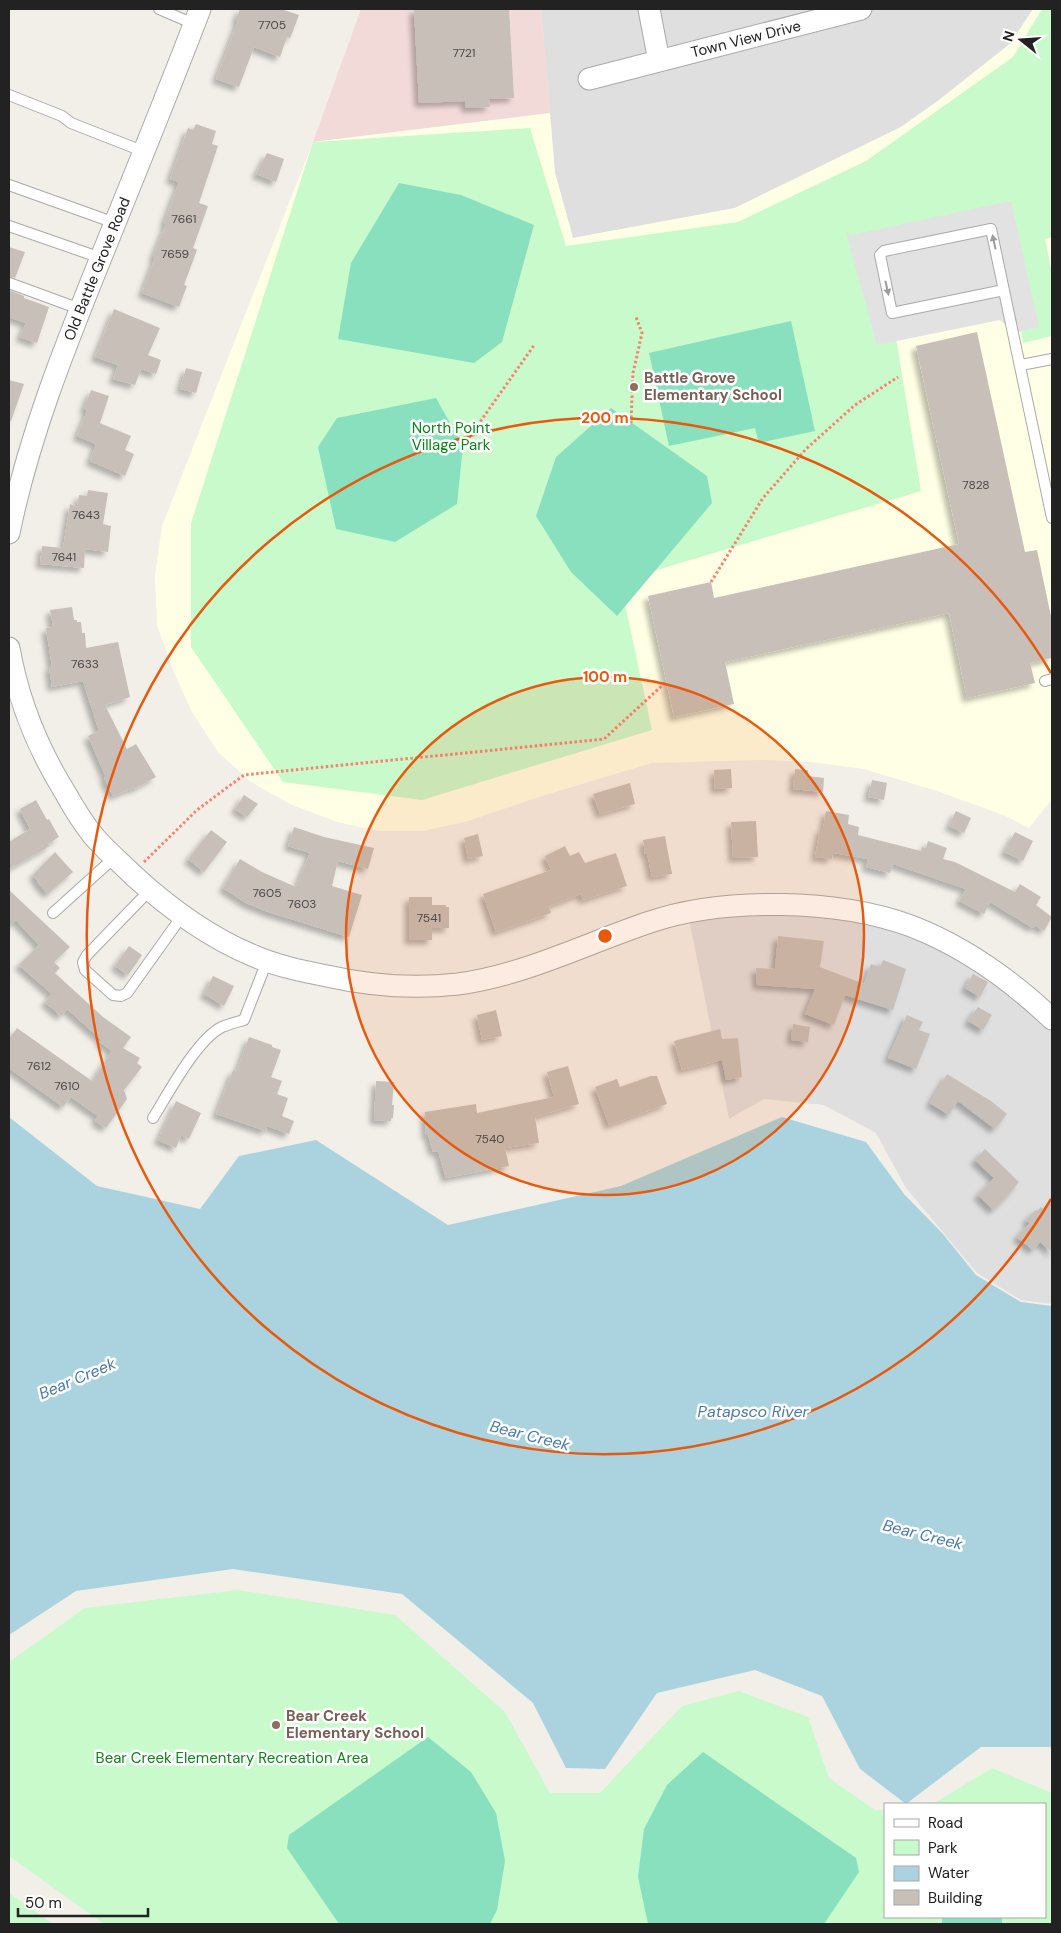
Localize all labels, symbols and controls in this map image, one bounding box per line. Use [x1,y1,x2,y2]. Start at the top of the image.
north arrow [996,15,1046,65]
street label: Town View Drive [689,16,803,62]
house number: 7705 [258,17,286,33]
text: N [998,29,1019,44]
house number: 7721 [452,45,476,61]
street label: Old Battle Grove Road [59,194,135,344]
house number: 7661 [172,211,196,227]
one-way arrow [990,234,998,249]
house number: 7659 [161,246,189,262]
one-way arrow [883,280,891,295]
place label: Battle Grove Elementary School [644,368,782,405]
marker: Battle Grove Elementary School [628,381,640,393]
text: 200 m [581,408,629,428]
park label: North Point Village Park [412,418,491,455]
house number: 7828 [962,477,990,493]
house number: 7643 [72,507,100,523]
house number: 7641 [52,549,76,565]
house number: 7633 [71,656,99,672]
text: 100 m [583,667,627,687]
house number: 7605 [252,885,282,901]
house number: 7603 [288,896,316,912]
house number: 7541 [417,910,441,926]
centre of rings [596,927,614,945]
house number: 7612 [27,1058,51,1074]
house number: 7610 [54,1078,80,1094]
house number: 7540 [476,1131,504,1147]
water label: Bear Creek [35,1353,120,1404]
water label: Patapsco River [698,1401,810,1422]
water label: Bear Creek [488,1415,573,1456]
water label: Bear Creek [881,1514,966,1555]
place label: Bear Creek Elementary School [286,1706,424,1743]
marker: Bear Creek Elementary School [270,1719,282,1731]
park label: Bear Creek Elementary Recreation Area [96,1748,368,1768]
legend [884,1803,1046,1918]
text: Road [928,1813,963,1833]
text: Park [928,1838,958,1858]
text: Water [928,1863,970,1883]
scale bar [18,1886,148,1918]
text: Building [928,1888,983,1908]
text: 50 m [25,1893,62,1913]

